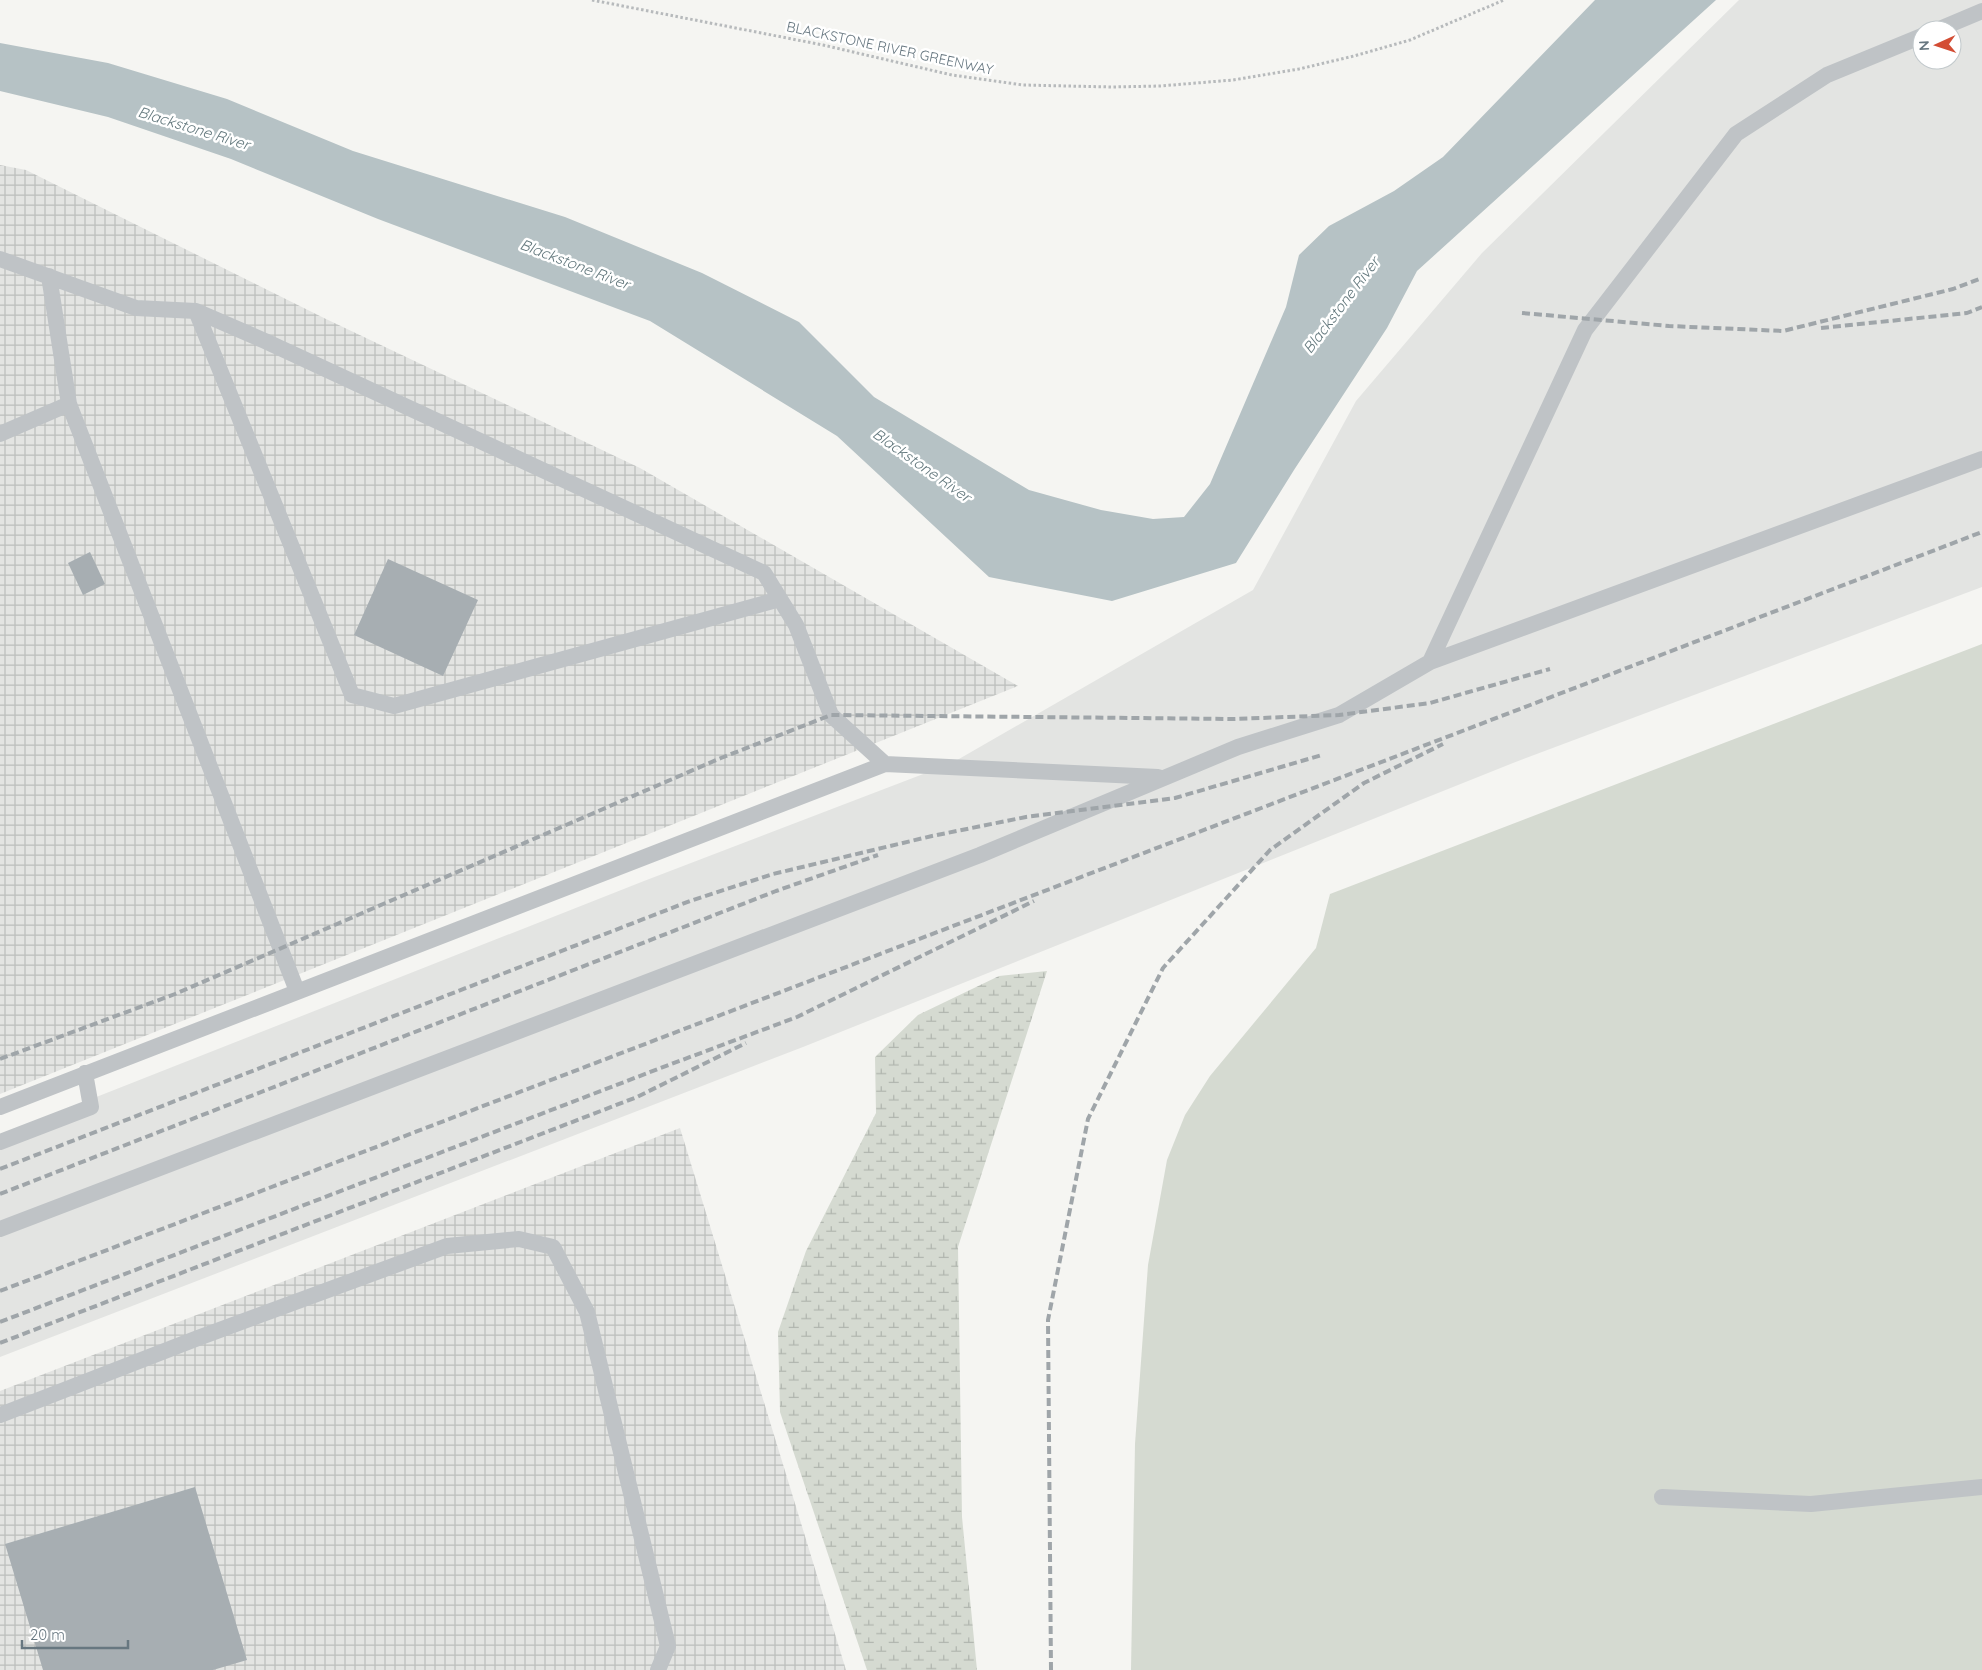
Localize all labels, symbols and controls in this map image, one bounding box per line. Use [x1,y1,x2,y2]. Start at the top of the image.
street label: BLACKSTONE RIVER GREENWAY [785,17,995,79]
north arrow [1912,20,1962,70]
text: N [1915,40,1933,51]
water label: Blackstone River [136,102,254,155]
water label: Blackstone River [518,234,634,294]
water label: Blackstone River [1299,251,1385,357]
water label: Blackstone River [869,424,977,507]
scale bar [22,1618,129,1650]
text: 20 m [30,1625,65,1644]

